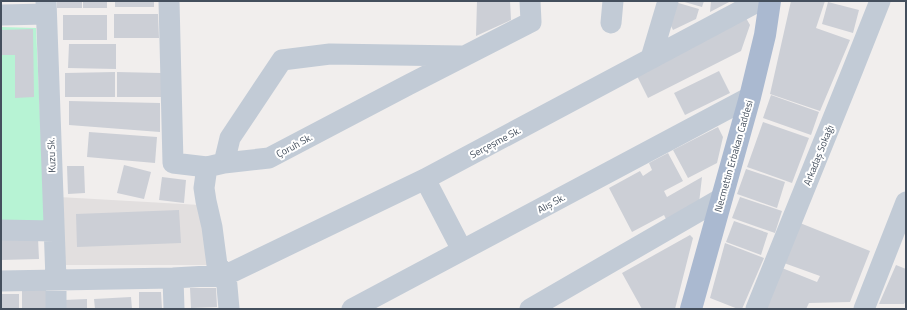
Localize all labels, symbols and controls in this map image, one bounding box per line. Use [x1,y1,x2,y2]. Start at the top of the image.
street label: Necmettin Erbakan Caddesi [710,98,757,214]
street label: Serçeşme Sk. [467,123,523,162]
street label: Arkadaş Sokağı [799,123,837,188]
street label: Çoruh Sk. [273,130,315,161]
street label: Kuzu Sk. [43,137,60,173]
street label: Alış Sk. [535,190,568,217]

